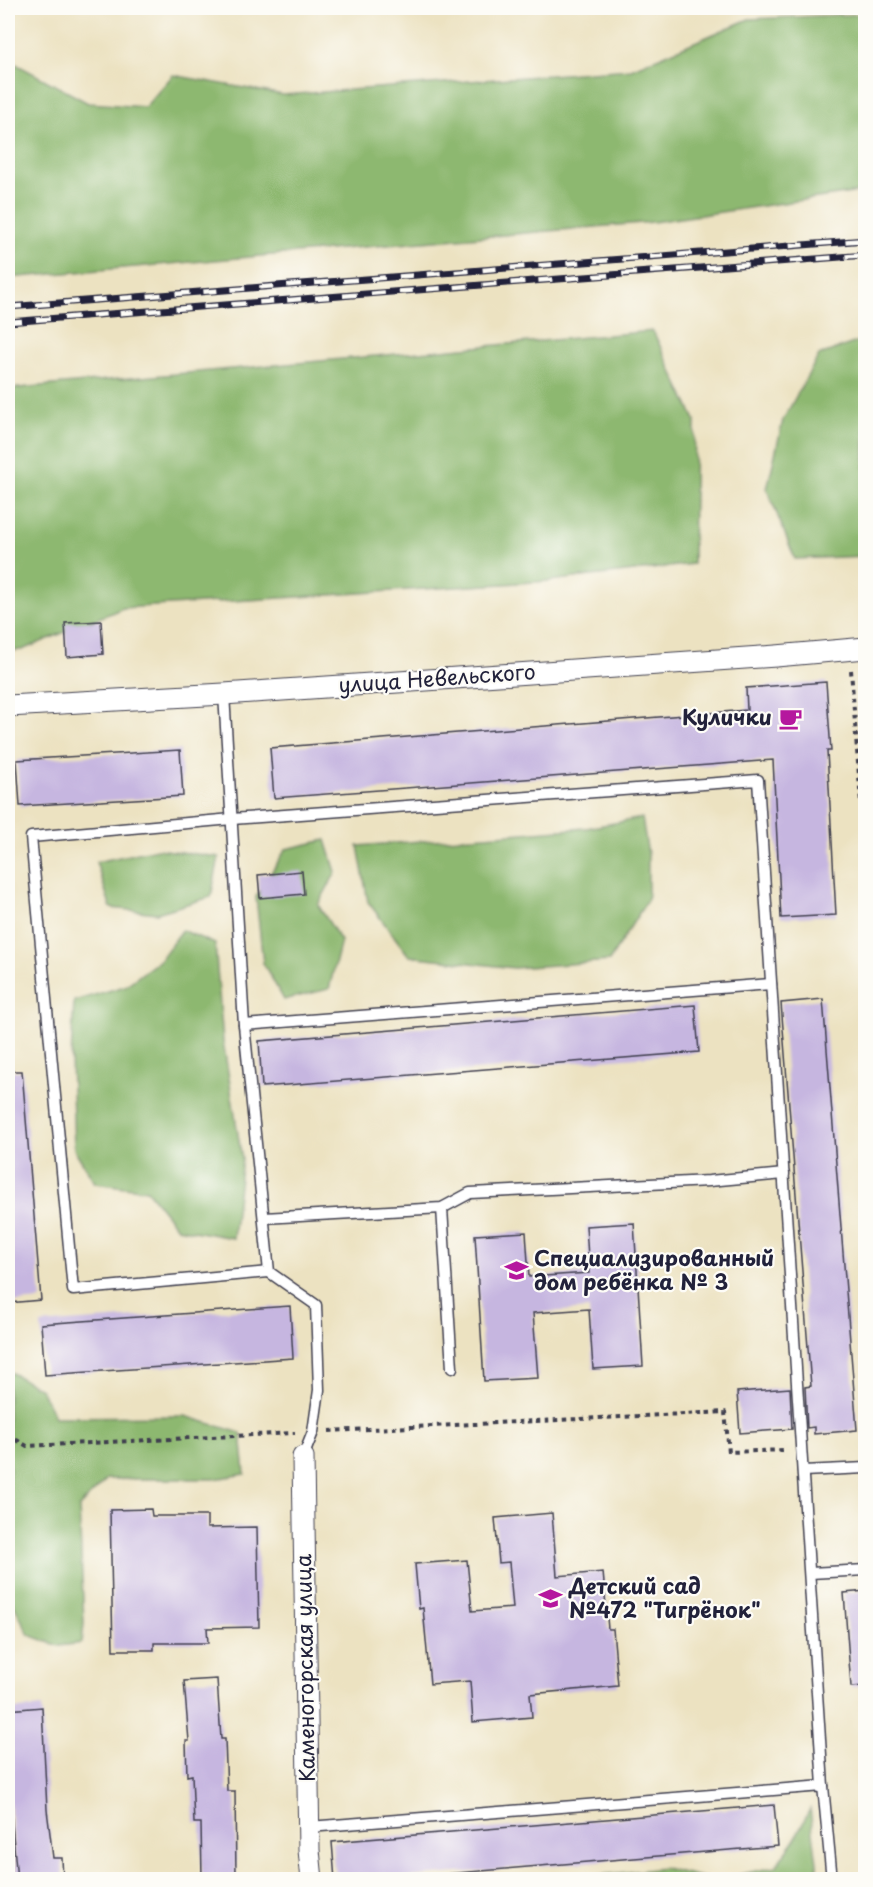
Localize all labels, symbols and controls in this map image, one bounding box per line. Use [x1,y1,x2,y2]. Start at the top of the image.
street label: улица Невельского [337,654,537,700]
place label: Кулички [682,700,772,732]
cafe icon: Кулички [777,705,803,731]
place label: Специализированный дом ребёнка № 3 [534,1241,774,1297]
school or university icon: Специализированный дом ребёнка № 3 [503,1258,529,1284]
street label: Каменогорская улица [286,1553,322,1782]
place label: Детский сад №472 "Тигрёнок" [568,1569,761,1625]
school or university icon: Детский сад №472 "Тигрёнок" [538,1586,564,1612]

